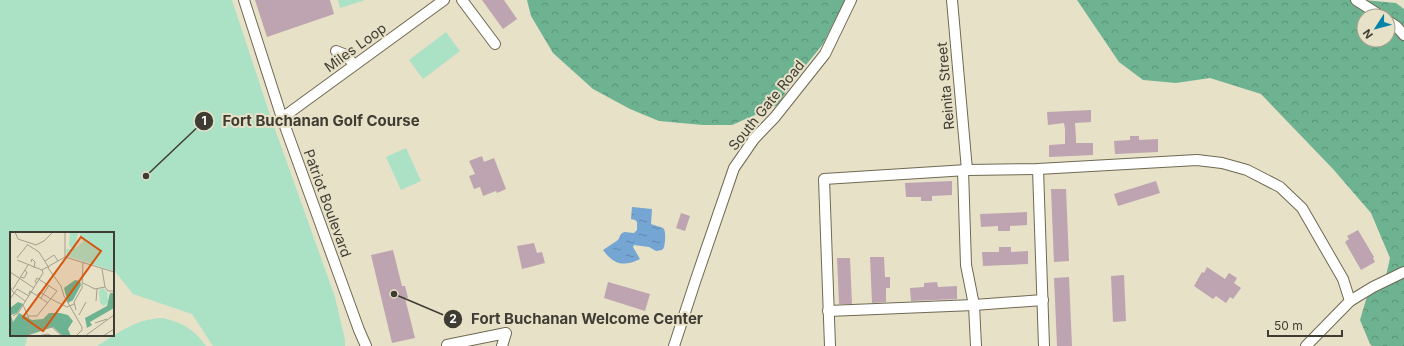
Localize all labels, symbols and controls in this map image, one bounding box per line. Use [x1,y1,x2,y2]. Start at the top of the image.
north arrow [1356,8,1396,48]
street label: Miles Loop [321,19,389,75]
text: N [1360,26,1376,41]
street label: Reinita Street [933,41,957,131]
street label: South Gate Road [724,56,808,154]
callout: Fort Buchanan Golf Course [194,108,427,135]
text: Fort Buchanan Golf Course [222,111,420,130]
text: 1 [201,113,207,128]
street label: Patriot Boulevard [301,147,355,259]
inset map [10,232,114,336]
callout: Fort Buchanan Welcome Center [443,306,711,333]
text: Fort Buchanan Welcome Center [471,309,703,328]
text: 2 [449,311,457,326]
scale bar [1268,312,1342,338]
text: 50 m [1274,318,1303,333]

